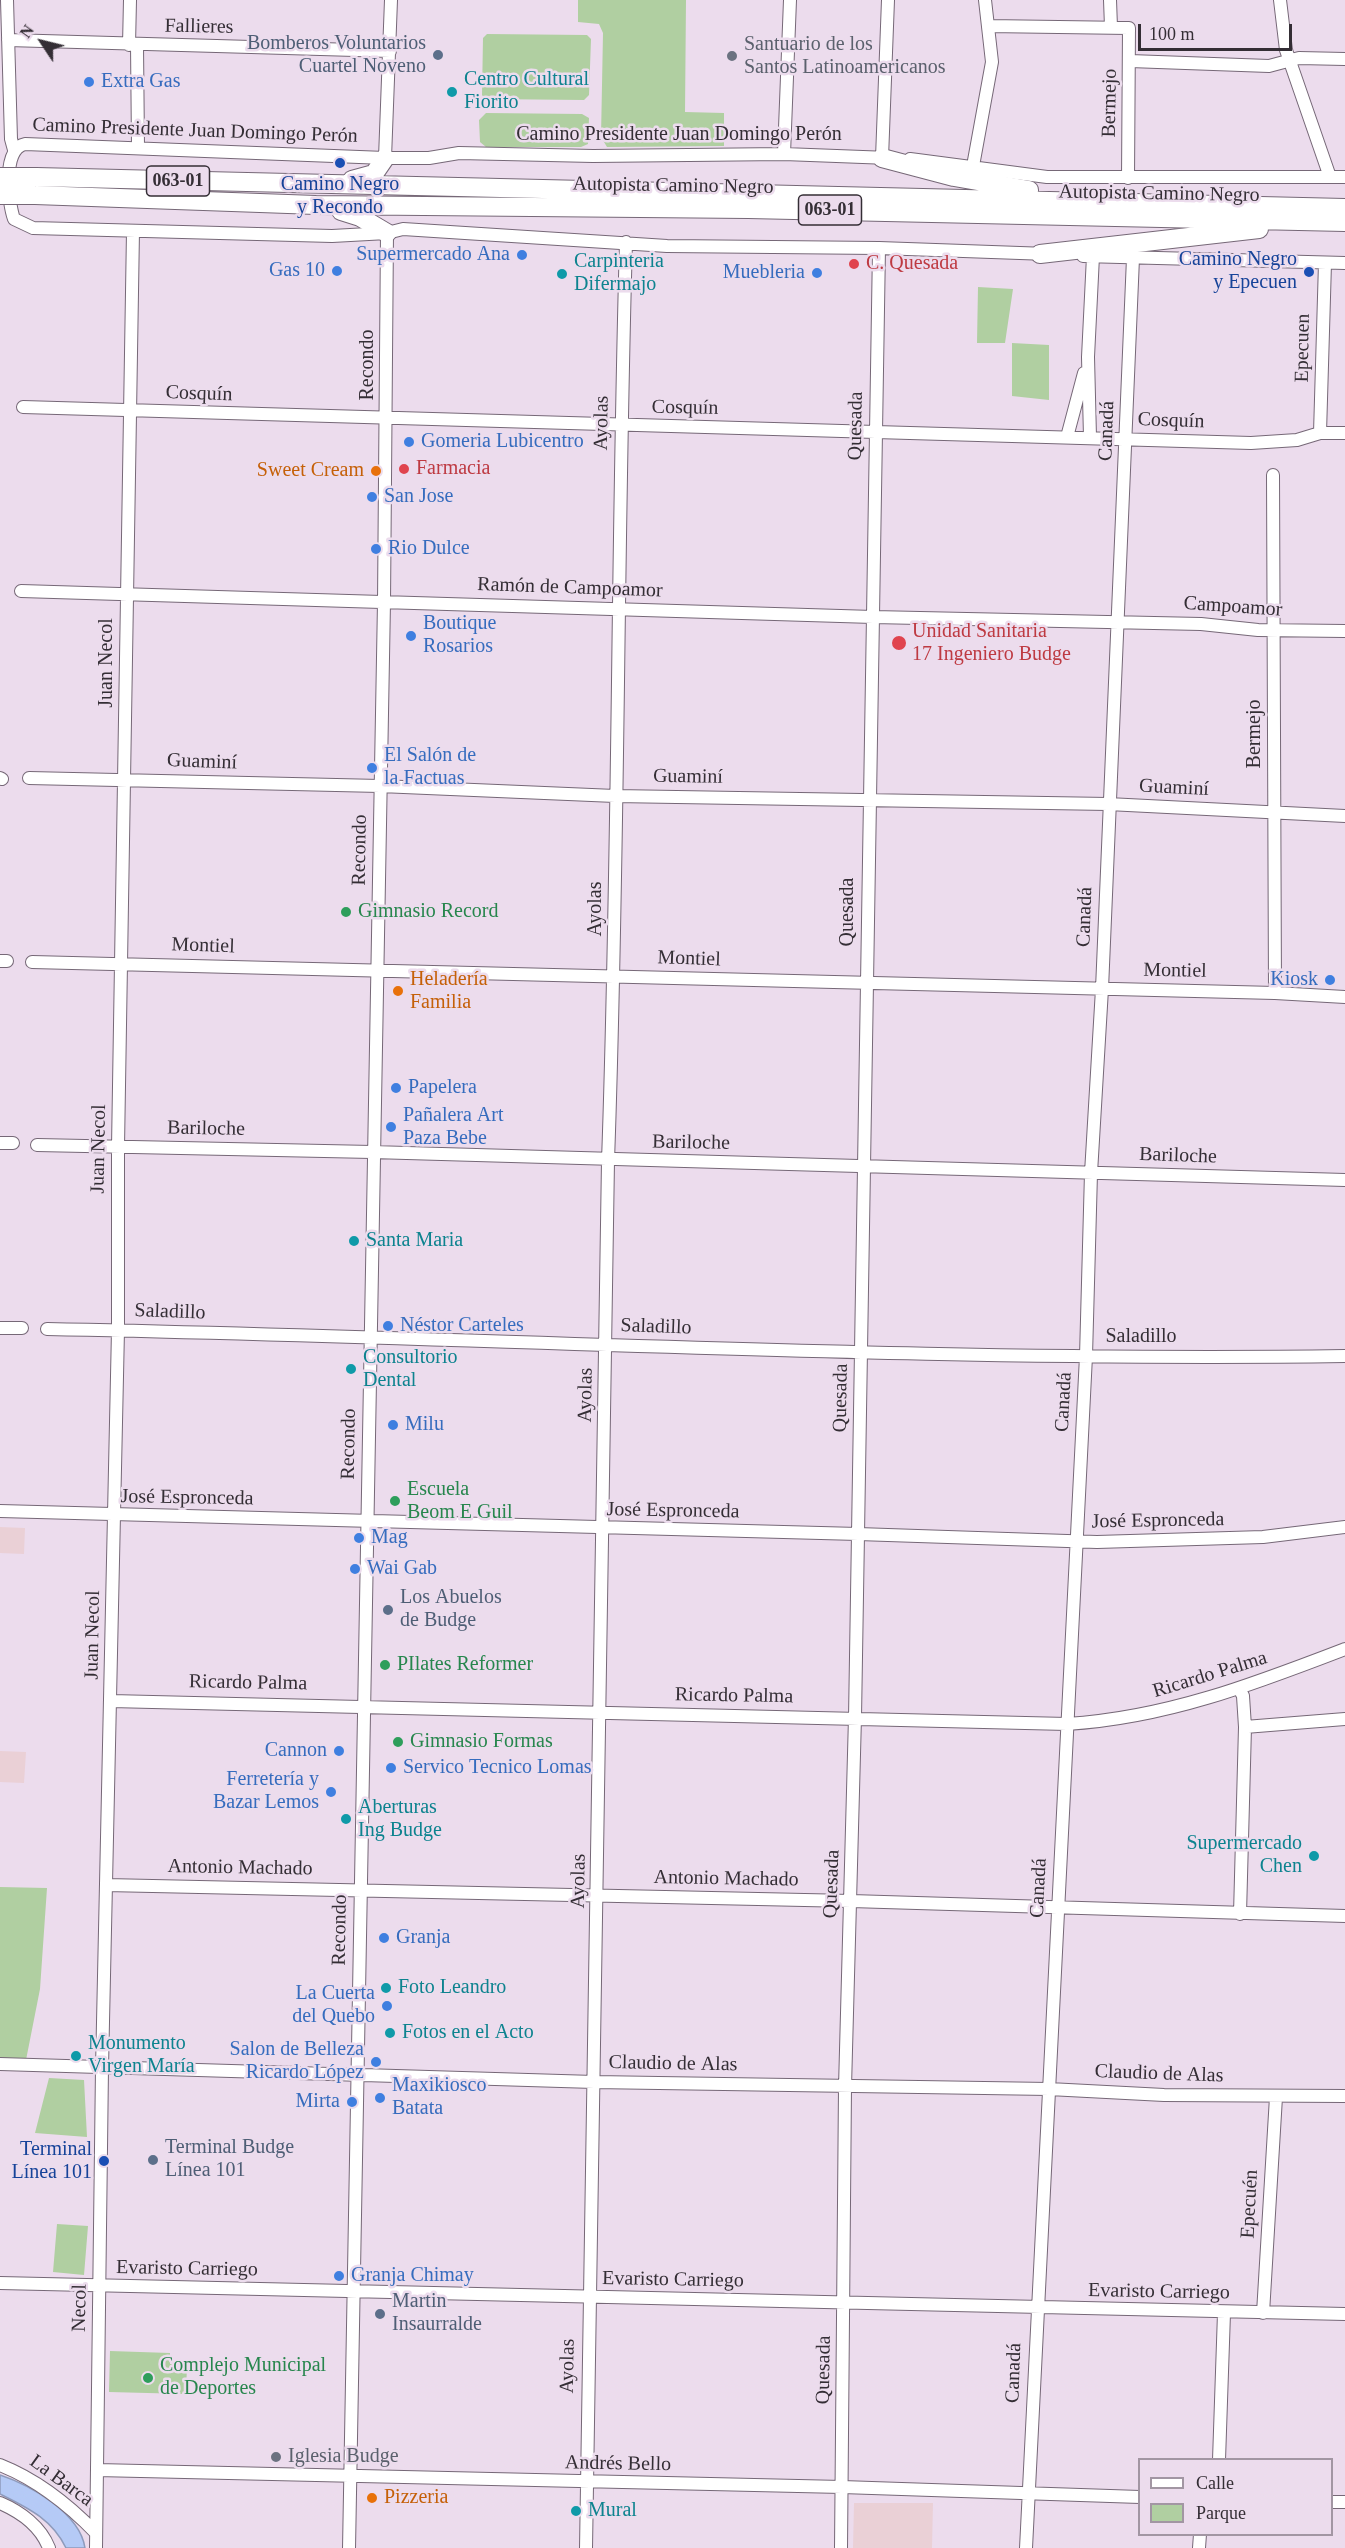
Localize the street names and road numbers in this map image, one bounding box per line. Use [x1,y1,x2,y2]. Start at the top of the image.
street label: Fallieres [164,14,234,40]
street label: Bermejo [1097,68,1123,138]
street label: Camino Presidente Juan Domingo Perón [32,113,358,149]
street label: Camino Presidente Juan Domingo Perón [516,123,842,147]
road number: 063-01 [146,166,210,196]
street label: Autopista Camino Negro [572,172,774,200]
street label: Autopista Camino Negro [1058,180,1260,208]
road number: 063-01 [798,195,862,225]
street label: Epecuen [1290,313,1316,383]
street label: Recondo [356,329,380,401]
street label: Cosquín [165,381,233,407]
street label: Quesada [843,391,869,461]
street label: Ayolas [590,395,614,451]
street label: Cosquín [651,395,719,421]
street label: Canadá [1094,401,1120,461]
street label: Cosquín [1137,408,1205,434]
street label: Ramón de Campoamor [477,573,663,603]
street label: Campoamor [1183,592,1283,622]
street label: Juan Necol [95,618,119,708]
street label: Bermejo [1243,700,1267,768]
street label: Guaminí [167,749,237,775]
street label: Guaminí [653,764,723,790]
street label: Guaminí [1138,774,1210,802]
street label: Recondo [347,814,373,886]
street label: Quesada [836,878,860,946]
street label: Ayolas [584,882,608,936]
street label: Canadá [1072,887,1098,947]
street label: Montiel [171,933,235,959]
street label: Montiel [657,946,721,972]
street label: Montiel [1143,958,1207,984]
street label: Juan Necol [86,1104,112,1194]
street label: Bariloche [167,1116,245,1142]
street label: Bariloche [652,1130,730,1156]
street label: Bariloche [1139,1143,1217,1169]
street label: Saladillo [134,1299,206,1325]
street label: Saladillo [620,1314,692,1340]
street label: Saladillo [1105,1325,1177,1349]
street label: Quesada [828,1363,854,1433]
street label: Ayolas [574,1367,598,1423]
street label: Canadá [1050,1371,1078,1433]
street label: Recondo [336,1408,362,1480]
street label: José Espronceda [120,1485,254,1511]
street label: José Espronceda [606,1498,740,1524]
street label: José Espronceda [1091,1508,1225,1534]
street label: Juan Necol [80,1590,106,1680]
street label: Ricardo Palma [1150,1646,1270,1704]
street label: Ricardo Palma [189,1670,307,1696]
street label: Ricardo Palma [675,1683,793,1709]
street label: Quesada [819,1849,845,1919]
street label: Ayolas [567,1853,591,1909]
street label: Antonio Machado [167,1855,313,1881]
street label: Canadá [1025,1857,1053,1919]
street label: Antonio Machado [653,1866,799,1892]
street label: Recondo [327,1894,353,1966]
street label: Claudio de Alas [608,2051,738,2077]
street label: Claudio de Alas [1094,2060,1224,2088]
street label: Epecuén [1236,2169,1264,2239]
street label: Evaristo Carriego [116,2256,258,2282]
street label: Evaristo Carriego [602,2267,744,2293]
street label: Evaristo Carriego [1088,2279,1230,2305]
street label: Necol [68,2284,92,2332]
street label: Quesada [811,2335,837,2405]
street label: Ayolas [556,2338,580,2394]
street label: Canadá [1001,2343,1027,2403]
street label: La Barca [25,2450,97,2512]
street label: Andrés Bello [565,2451,671,2477]

